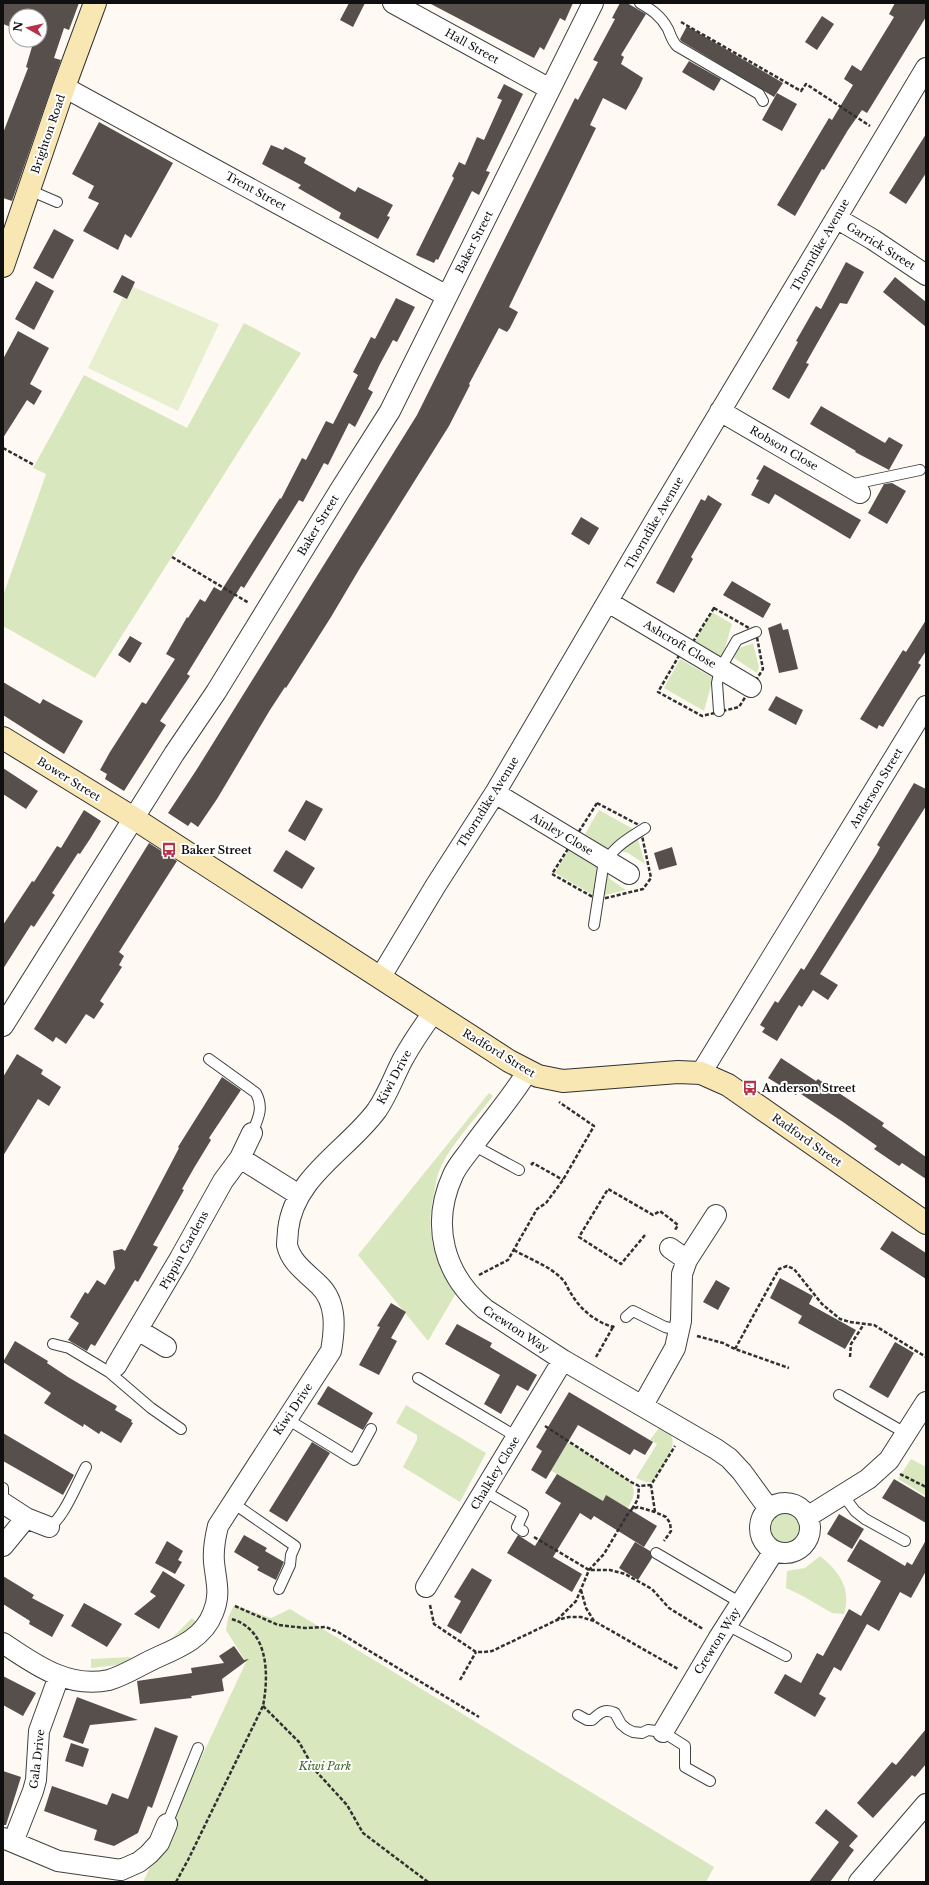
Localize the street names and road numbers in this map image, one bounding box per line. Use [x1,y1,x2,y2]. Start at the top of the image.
street label: Hall Street [443,25,502,67]
street label: Brighton Road [28,92,68,175]
street label: Trent Street [223,169,290,214]
street label: Thorndike Avenue [788,196,852,294]
street label: Baker Street [452,208,496,276]
street label: Garrick Street [844,219,919,273]
street label: Robson Close [747,423,821,473]
street label: Thorndike Avenue [622,474,686,572]
street label: Baker Street [294,491,342,558]
street label: Ashcroft Close [640,616,719,671]
street label: Anderson Street [846,745,906,831]
street label: Bower Street [35,754,104,804]
street label: Thorndike Avenue [454,754,522,850]
street label: Ainley Close [527,809,596,858]
street label: Radford Street [460,1026,539,1081]
street label: Kiwi Drive [374,1047,414,1107]
street label: Radford Street [769,1111,846,1170]
street label: Pippin Gardens [157,1208,211,1292]
street label: Crewton Way [480,1302,552,1356]
street label: Kiwi Drive [270,1380,316,1438]
street label: Chalkley Close [468,1434,522,1512]
street label: Crewton Way [691,1605,743,1677]
street label: Gala Drive [26,1728,48,1790]

